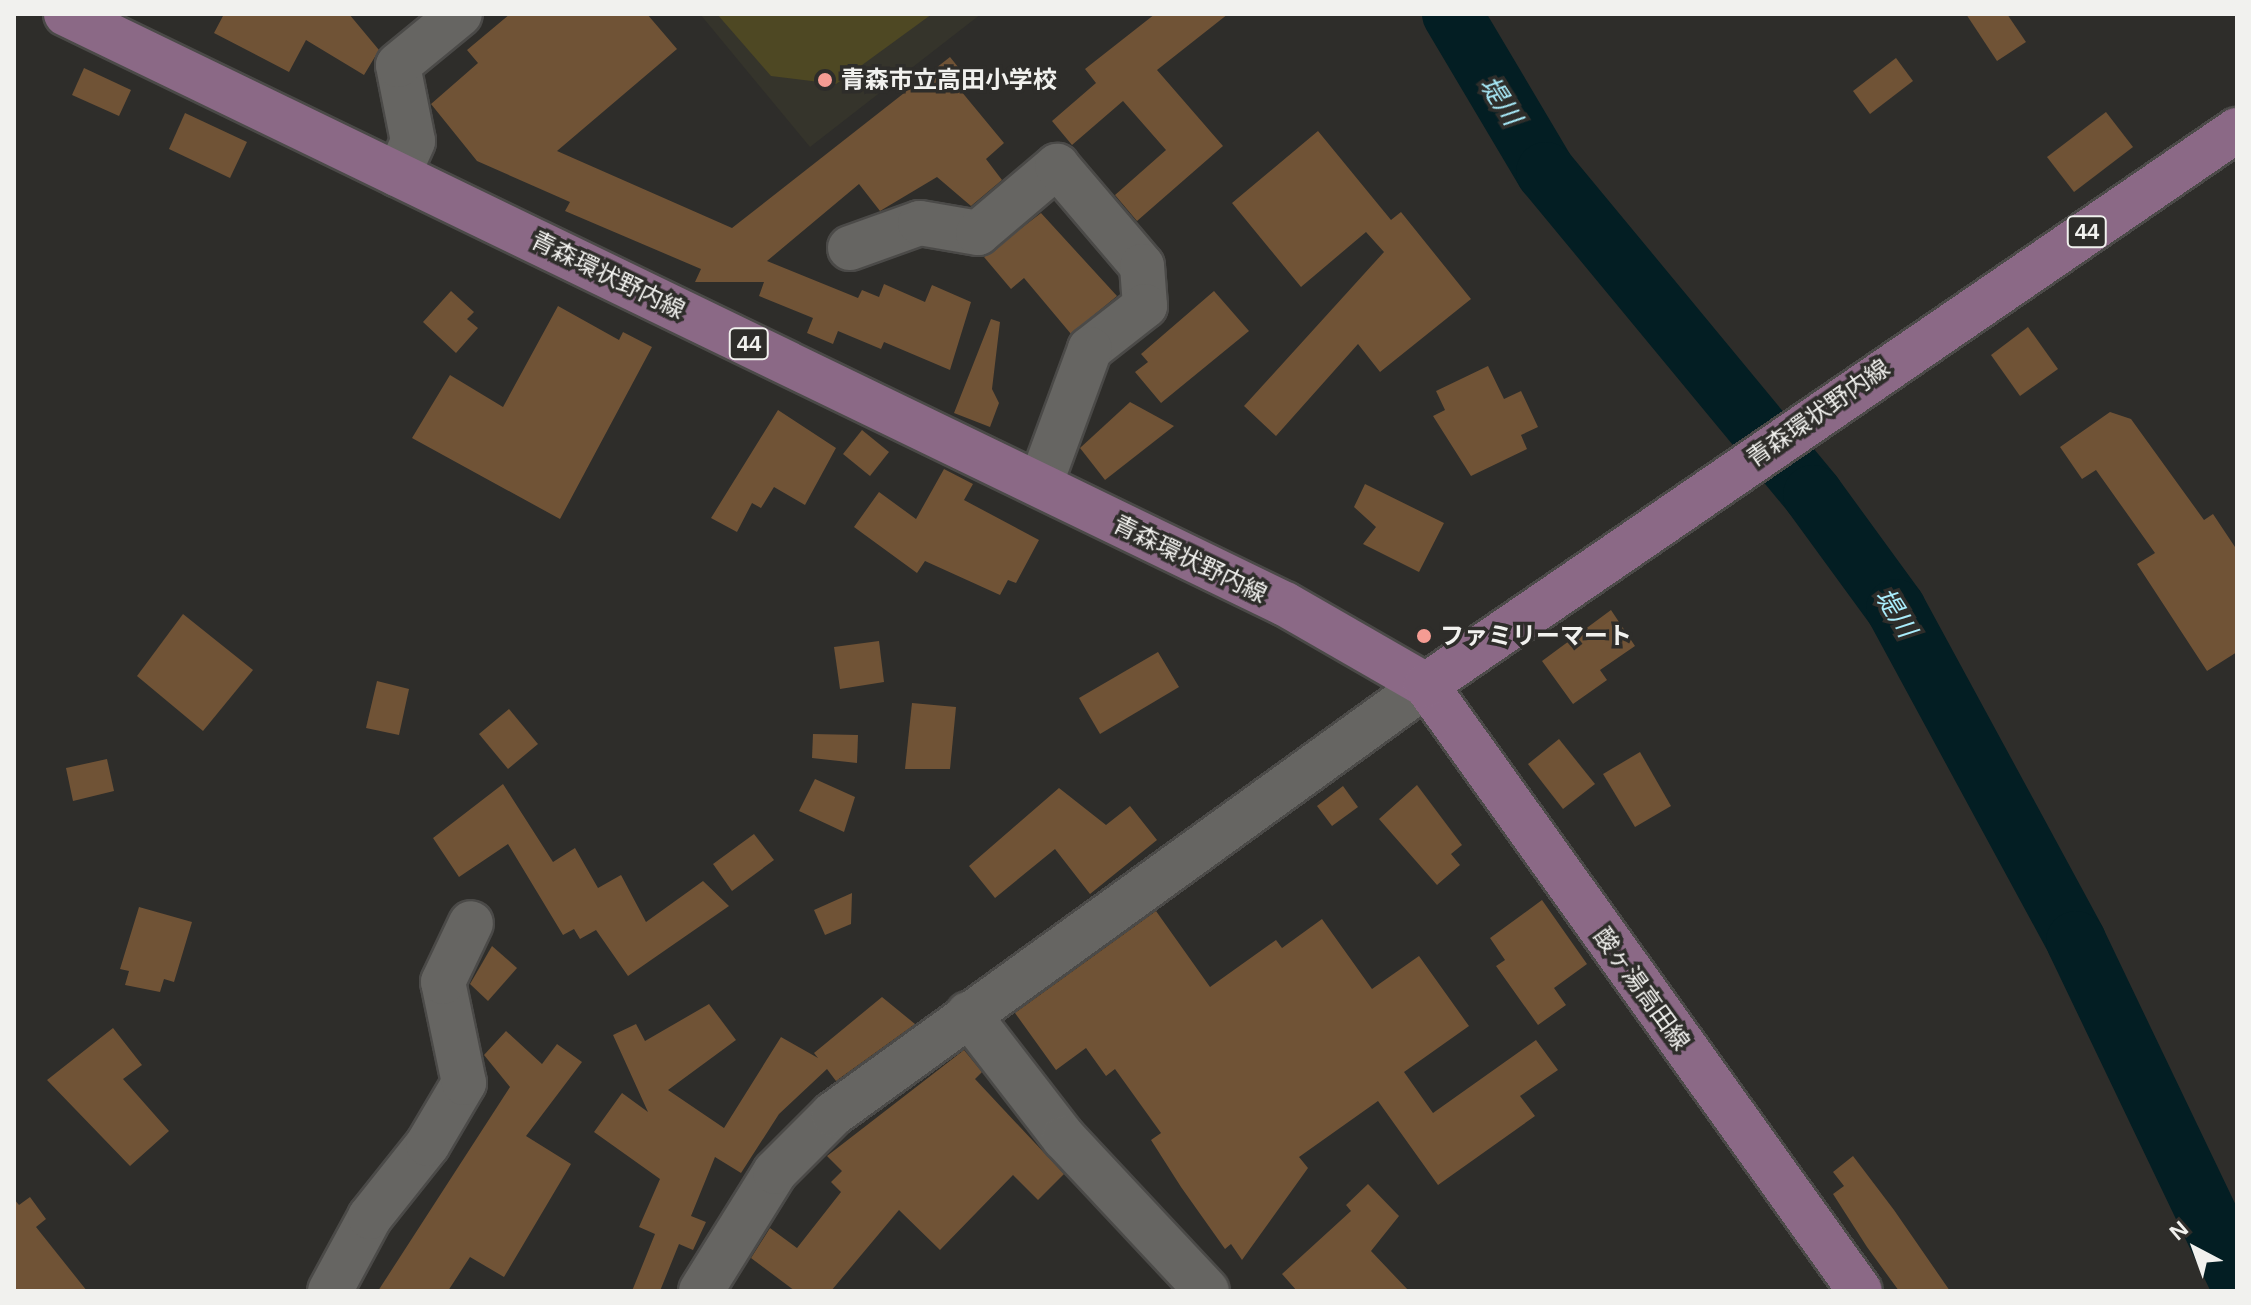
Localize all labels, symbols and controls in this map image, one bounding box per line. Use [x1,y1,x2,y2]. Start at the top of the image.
place label: 青森市立高田小学校 [841,66,1057,94]
marker: 青森市立高田小学校 [816,71,834,89]
water label: 堤川 [1473,71,1527,131]
road number: 44 [2065,214,2109,250]
street label: 青森環状野内線 [526,225,690,325]
road number: 44 [727,326,771,362]
street label: 青森環状野内線 [1741,353,1895,473]
street label: 青森環状野内線 [1108,509,1272,609]
water label: 堤川 [1868,583,1922,643]
place label: ファミリーマート [1440,622,1632,650]
marker: ファミリーマート [1415,627,1433,645]
street label: 酸ヶ湯高田線 [1588,922,1696,1056]
north arrow [2155,1209,2235,1289]
text: N [2165,1216,2193,1245]

